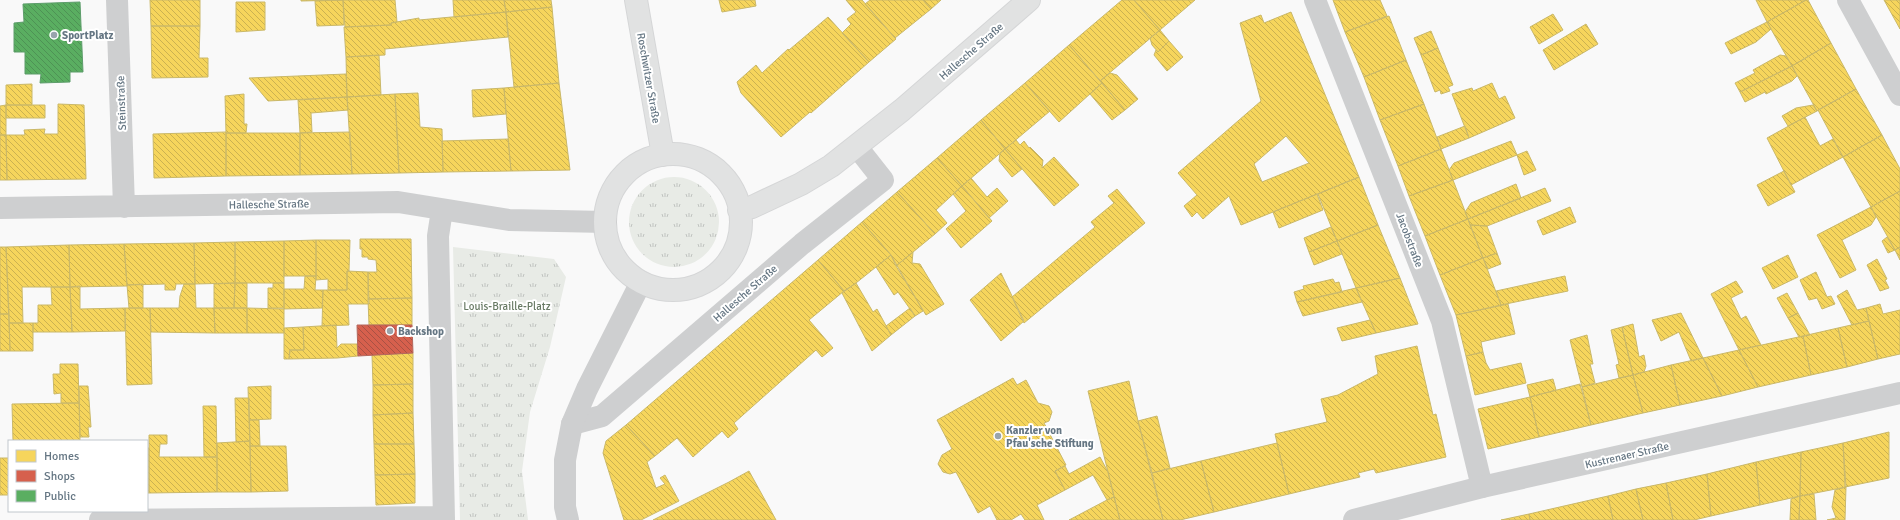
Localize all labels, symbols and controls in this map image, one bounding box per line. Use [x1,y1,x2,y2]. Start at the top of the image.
street label: Hallesche Straße [937,20,1006,83]
place label: SportPlatz [62,29,113,42]
marker: SportPlatz [49,30,59,40]
street label: Roschwitzer Straße [634,32,663,124]
street label: Steinstraße [114,75,129,131]
street label: Hallesche Straße [229,197,309,212]
street label: Jacobstraße [1393,211,1426,269]
street label: Hallesche Straße [711,262,780,325]
park label: Louis-Braille-Platz [463,300,551,313]
place label: Backshop [398,325,444,338]
marker: Backshop [385,326,395,336]
place label: Kanzler von Pfau'sche Stiftung [1006,424,1094,450]
marker: Kanzler von Pfau'sche Stiftung [993,431,1003,441]
legend [8,440,148,512]
street label: Kustrenaer Straße [1584,440,1670,471]
text: Homes [44,449,79,464]
text: Shops [44,469,75,484]
text: Public [44,489,76,504]

